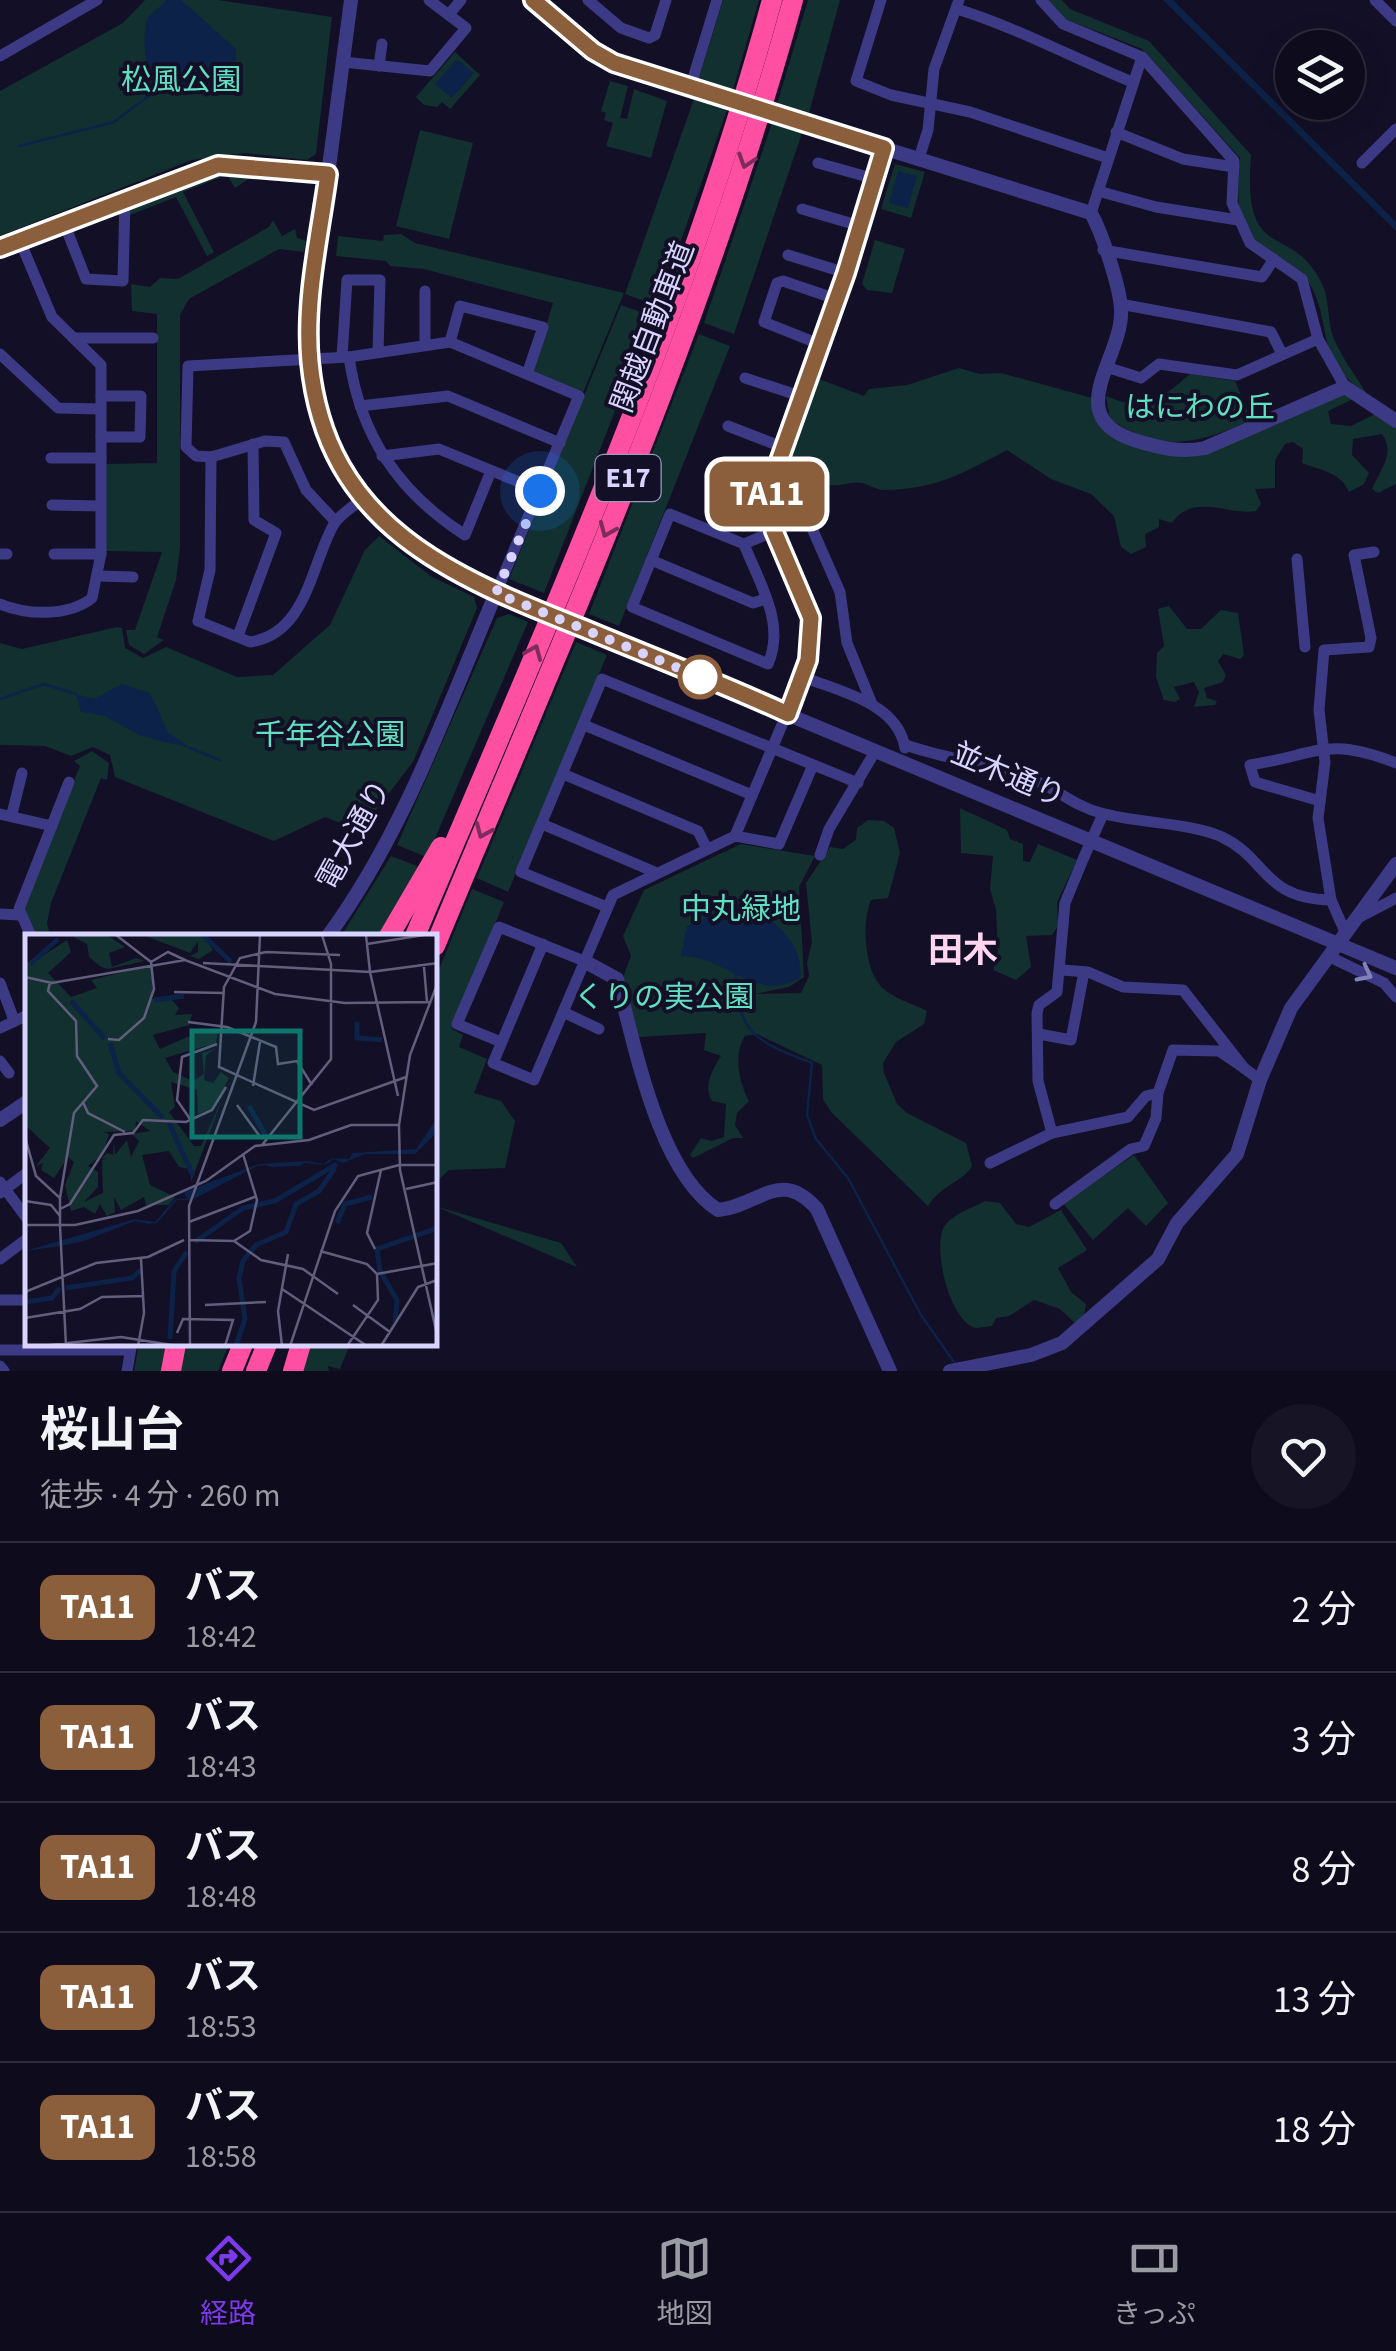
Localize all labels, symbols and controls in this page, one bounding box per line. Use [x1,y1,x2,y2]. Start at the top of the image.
map controls [1275,30,1365,120]
button: layers [1275,30,1365,120]
park label: 松風公園 [121,59,241,102]
one-way arrow [737,151,758,168]
street label: 関越自動車道 [601,235,705,419]
park label: はにわの丘 [1125,386,1275,429]
road number: E17 [596,455,660,501]
line badge: TA11 [697,462,837,526]
your location [515,466,565,516]
text: TA11 [729,469,805,519]
one-way arrow [598,520,618,538]
one-way arrow [522,645,542,663]
unlabelled marker [679,656,721,698]
park label: 千年谷公園 [255,714,405,757]
street label: 並木通り [944,732,1072,818]
street label: 電大通り [306,772,402,898]
one-way arrow [475,821,495,839]
park label: 中丸緑地 [681,888,801,931]
district label: 田木 [928,926,998,976]
inset map [25,934,438,1346]
one-way arrow [1355,962,1373,981]
park label: くりの実公園 [574,976,754,1019]
text: 桜山台 [40,1397,184,1465]
button: heart [1251,1404,1356,1509]
text: 徒歩 · 4 分 · 260 m [40,1473,280,1519]
text: バス [185,1560,261,1614]
text: TA11 [60,1582,135,1632]
text: 2 分 [1292,1583,1356,1637]
text: 18:42 [185,1614,257,1660]
text: バス [185,1690,261,1744]
text: TA11 [60,1712,135,1762]
text: 3 分 [1292,1713,1356,1767]
text: 18:43 [185,1744,257,1790]
text: バス [185,1820,261,1874]
text: TA11 [60,1842,135,1892]
text: 8 分 [1292,1843,1356,1897]
text: 18:48 [185,1874,257,1920]
text: バス [185,1950,261,2004]
text: TA11 [60,1972,135,2022]
text: 13 分 [1273,1973,1356,2027]
text: 18:53 [185,2004,257,2050]
text: バス [185,2080,261,2134]
text: TA11 [60,2102,135,2152]
text: 18 分 [1273,2103,1356,2157]
text: 18:58 [185,2134,257,2180]
tab: 経路 [200,2231,256,2334]
tab: 地図 [657,2231,713,2334]
tab: きっぷ [1113,2231,1196,2334]

